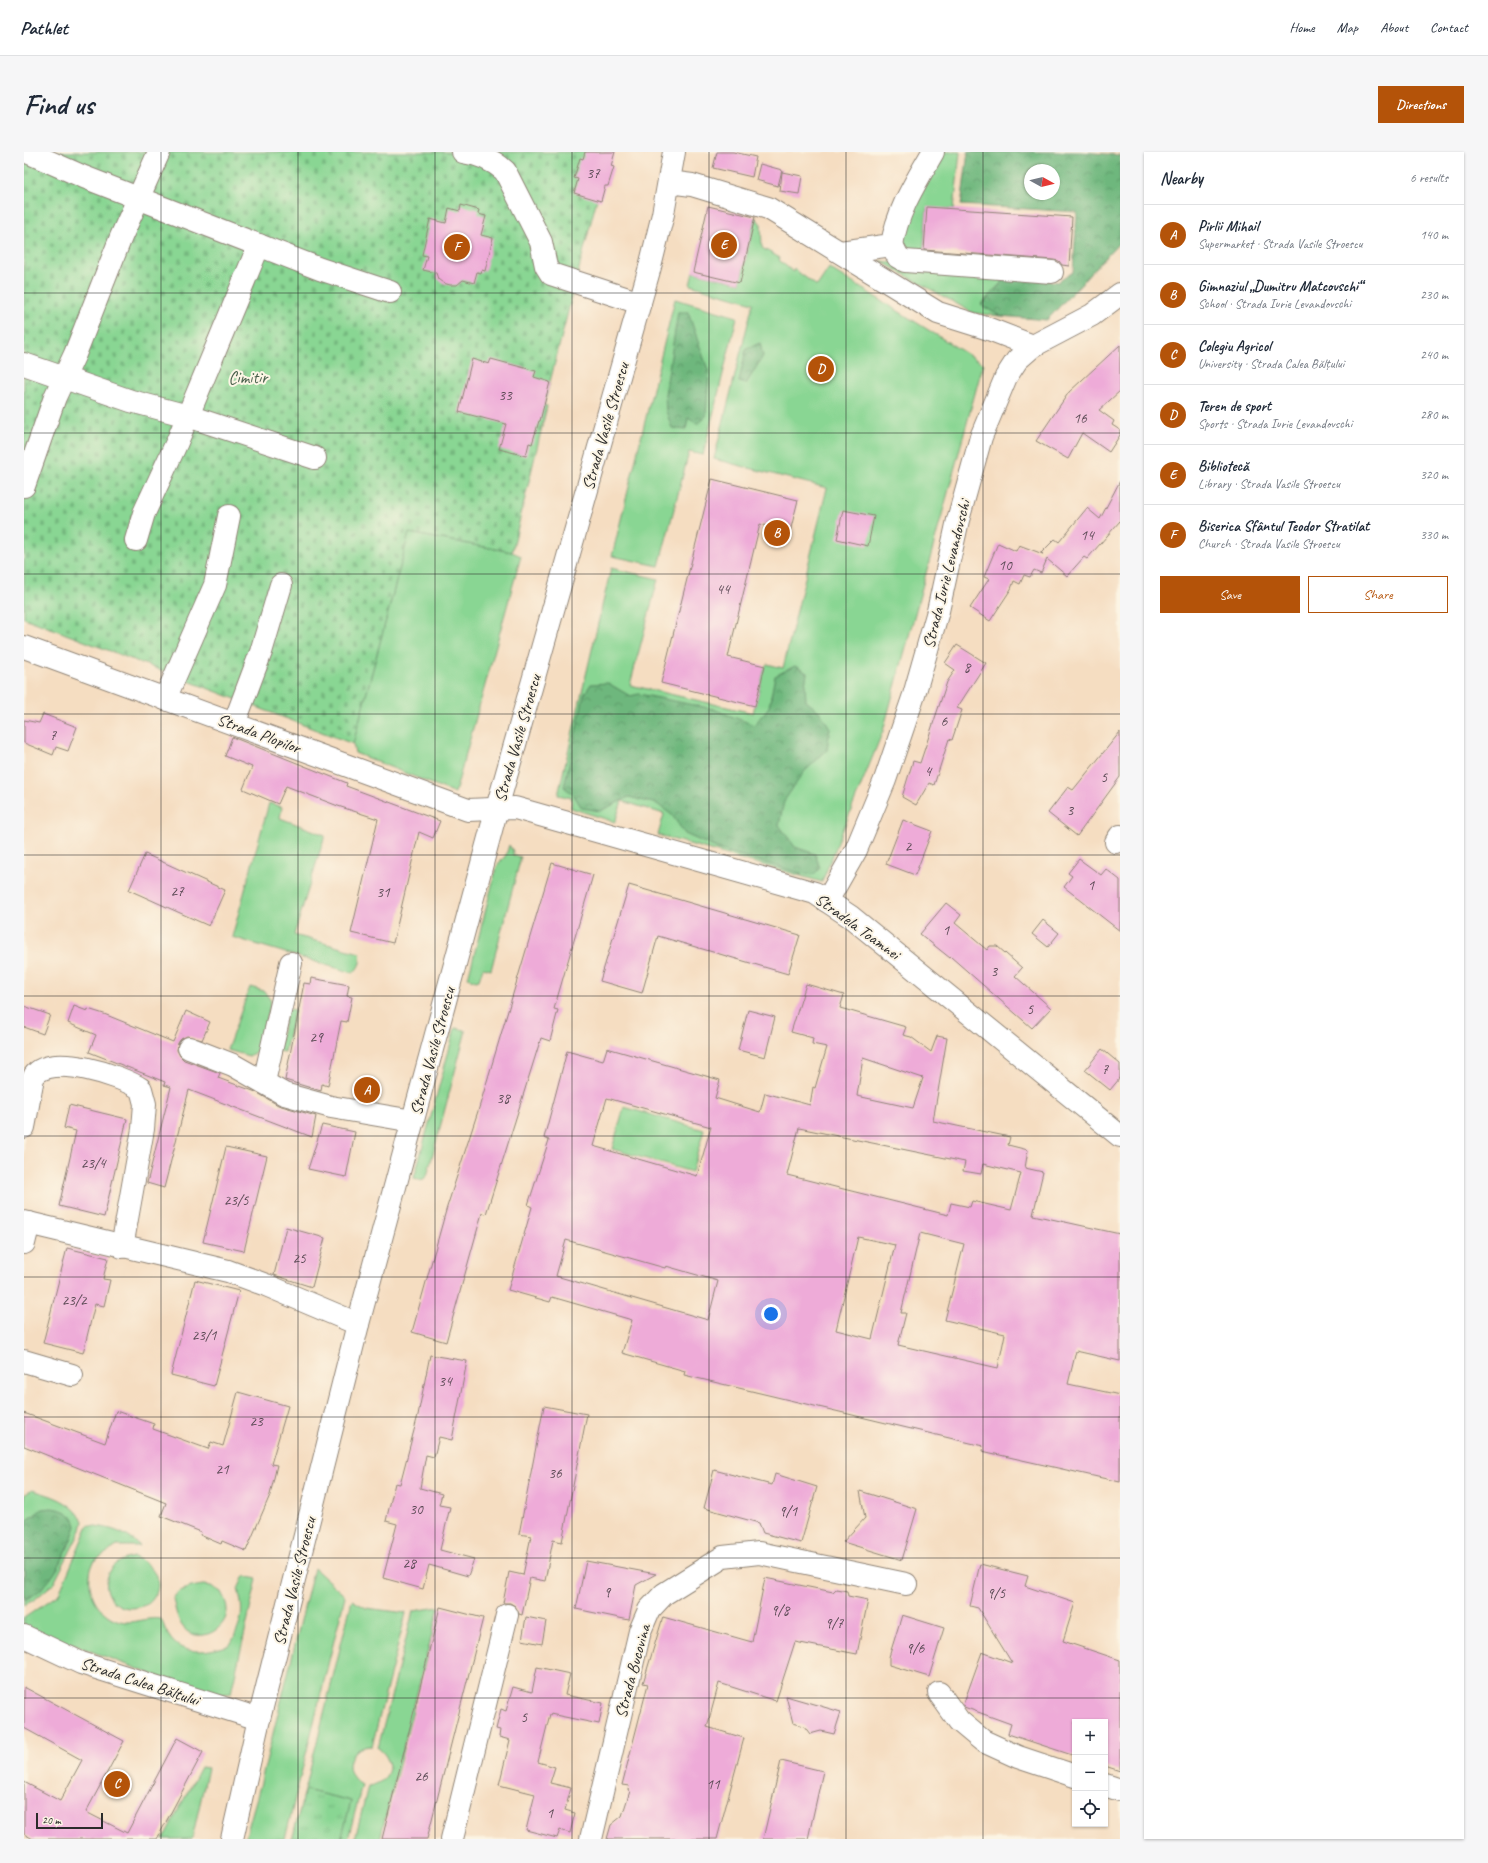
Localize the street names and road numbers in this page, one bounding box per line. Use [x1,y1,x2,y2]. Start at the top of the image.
street label: Strada Vasile Stroescu [577,358,634,492]
street label: Strada Iurie Levandovschi [918,495,976,650]
street label: Strada Vasile Stroescu [489,670,546,804]
street label: Strada Plopilor [214,709,305,759]
street label: Stradela Toamnei [811,889,906,965]
street label: Strada Vasile Stroescu [405,983,460,1117]
street label: Strada Vasile Stroescu [268,1513,321,1648]
street label: Strada Bucovina [610,1620,656,1720]
street label: Strada Calea Bălțului [78,1652,204,1711]

